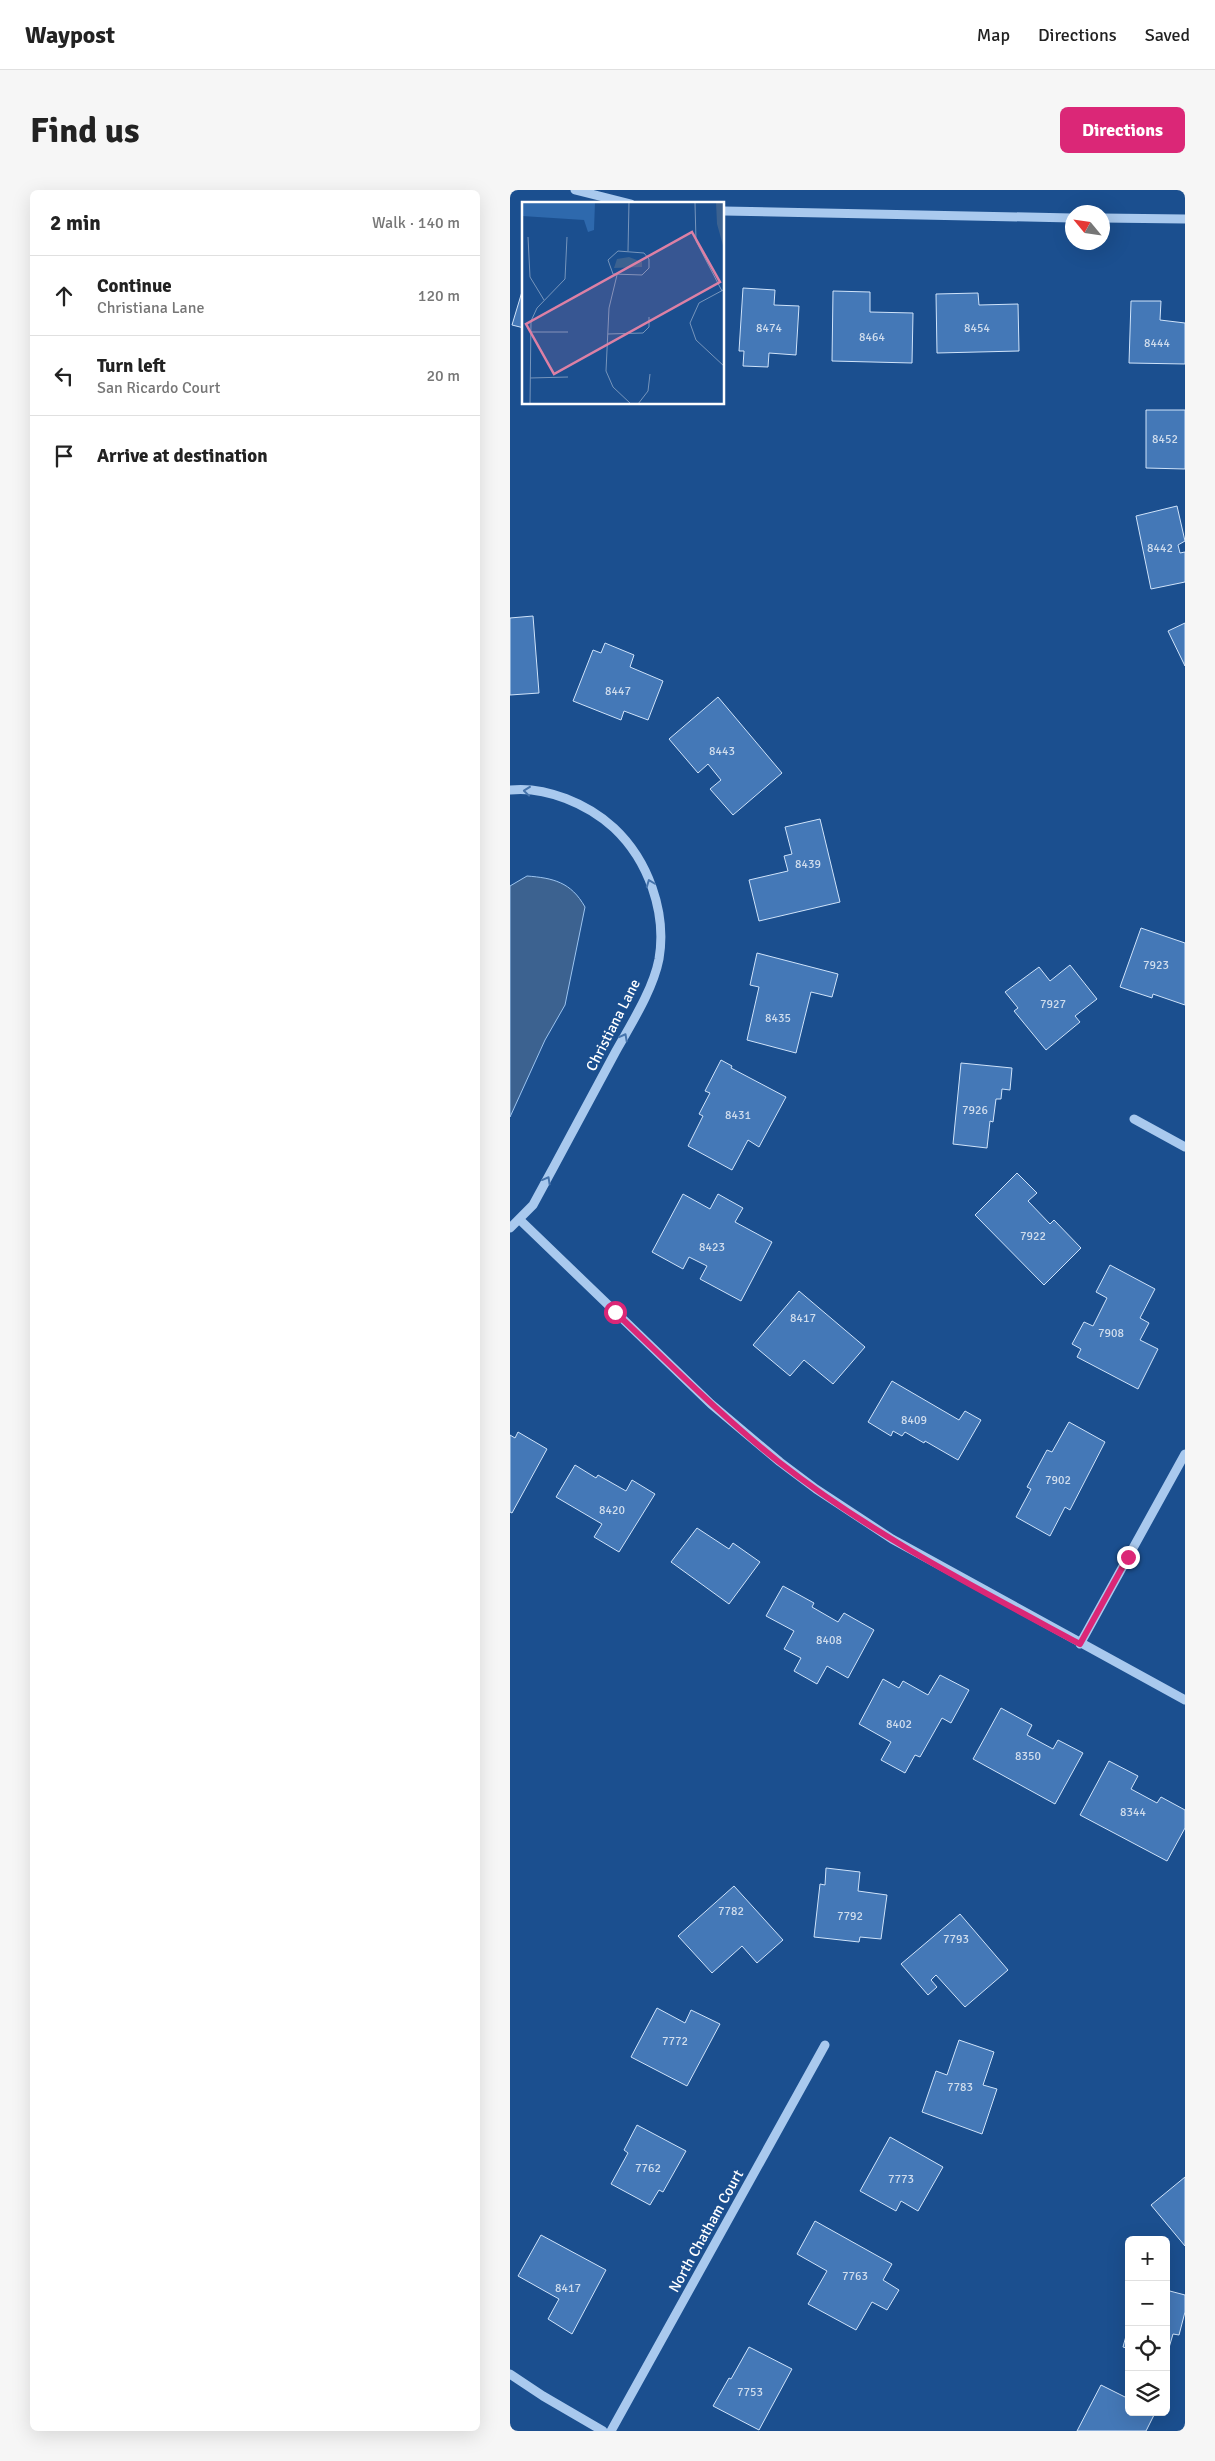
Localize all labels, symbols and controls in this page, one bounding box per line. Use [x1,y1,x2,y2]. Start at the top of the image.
text: Waypost [25,20,115,50]
text: Map [977,24,1010,46]
text: Directions [1038,24,1117,46]
text: Saved [1145,24,1190,46]
button: Directions [1060,107,1185,153]
text: Find us [30,109,140,152]
inset map [522,202,725,405]
north arrow [1065,205,1110,250]
text: 2 min [50,210,101,236]
text: Walk · 140 m [372,213,460,233]
text: Continue [97,274,172,298]
icon: ahead [50,282,78,310]
text: 120 m [418,286,460,306]
text: Christiana Lane [97,298,204,318]
house number: 8474 [756,321,782,336]
house number: 8454 [964,321,990,336]
house number: 8464 [859,330,885,345]
house number: 8444 [1144,336,1170,351]
text: Turn left [97,354,166,378]
icon: left [50,362,78,390]
text: 20 m [426,366,460,386]
text: San Ricardo Court [97,378,220,398]
house number: 8452 [1152,432,1178,447]
icon: arrive [50,442,78,470]
text: Arrive at destination [97,444,268,468]
house number: 8442 [1147,541,1173,556]
house number: 8447 [605,684,631,699]
house number: 8443 [709,744,735,759]
one-way arrow [523,786,531,797]
house number: 8439 [795,857,821,872]
one-way arrow [646,879,656,888]
house number: 7923 [1143,958,1169,973]
street label: Christiana Lane [582,976,644,1074]
house number: 7927 [1040,997,1066,1012]
house number: 8435 [765,1011,791,1026]
one-way arrow [618,1033,628,1042]
house number: 7926 [962,1103,988,1118]
house number: 8431 [725,1108,751,1123]
one-way arrow [541,1176,551,1185]
house number: 7922 [1020,1229,1046,1244]
house number: 8423 [699,1240,725,1255]
route start [604,1301,627,1324]
house number: 8417 [790,1311,816,1326]
house number: 7908 [1098,1326,1124,1341]
house number: 8409 [901,1413,927,1428]
house number: 7902 [1045,1473,1071,1488]
house number: 8420 [599,1503,625,1518]
route end [1117,1546,1140,1569]
house number: 8408 [816,1633,842,1648]
house number: 8402 [886,1717,912,1732]
house number: 8350 [1015,1749,1041,1764]
house number: 8344 [1120,1805,1146,1820]
house number: 7782 [718,1904,744,1919]
house number: 7792 [837,1909,863,1924]
house number: 7793 [943,1932,969,1947]
house number: 7772 [662,2034,688,2049]
house number: 7783 [947,2080,973,2095]
house number: 7762 [635,2161,661,2176]
street label: North Chatham Court [665,2166,747,2296]
house number: 7773 [888,2172,914,2187]
map controls [1125,2236,1170,2416]
button: + [1125,2236,1170,2281]
house number: 7763 [842,2269,868,2284]
house number: 8417 [555,2281,581,2296]
button: − [1125,2281,1170,2326]
button: locate [1125,2326,1170,2371]
button: layers [1125,2371,1170,2416]
house number: 7753 [737,2385,763,2400]

